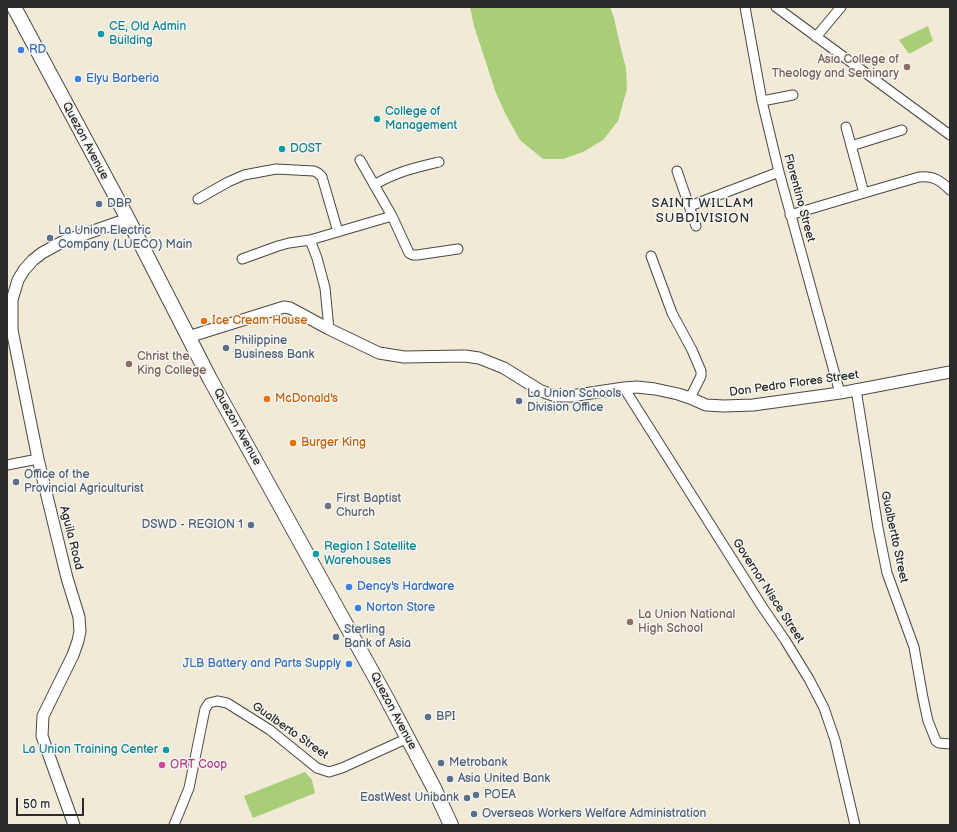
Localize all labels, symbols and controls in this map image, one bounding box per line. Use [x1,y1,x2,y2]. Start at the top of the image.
place label: CE, Old Admin Building [109,20,186,48]
marker: CE, Old Admin Building [96,29,106,39]
place label: RD [29,43,46,57]
marker: RD [16,45,26,55]
place label: Asia College of Theology and Seminary [772,53,899,81]
marker: Asia College of Theology and Seminary [902,62,912,72]
place label: Elyu Barberia [86,72,159,86]
marker: Elyu Barberia [73,74,83,84]
street label: Quezon Avenue [58,100,112,182]
place label: College of Management [385,105,457,133]
marker: College of Management [372,114,382,124]
place label: DOST [290,142,322,156]
marker: DOST [277,144,287,154]
street label: Florentino Street [780,152,818,244]
district label: SAINT WILLAM SUBDIVISION [652,196,754,227]
place label: DBP [107,197,132,211]
marker: DBP [94,199,104,209]
place label: La Union Electric Company (LUECO) Main [58,224,192,252]
marker: La Union Electric Company (LUECO) Main [45,233,55,243]
place label: Ice Cream House [212,314,307,328]
marker: Ice Cream House [199,316,209,326]
place label: Philippine Business Bank [234,334,314,362]
marker: Philippine Business Bank [221,343,231,353]
place label: Christ the King College [137,350,206,378]
marker: Christ the King College [124,359,134,369]
street label: Don Pedro Flores Street [728,368,860,400]
street label: Quezon Avenue [210,386,264,468]
place label: La Union Schools Division Office [527,387,621,415]
place label: McDonald's [275,392,338,406]
marker: McDonald's [262,394,272,404]
marker: La Union Schools Division Office [514,396,524,406]
place label: Burger King [301,436,366,450]
marker: Burger King [288,438,298,448]
place label: Office of the Provincial Agriculturist [24,468,144,496]
marker: Office of the Provincial Agriculturist [11,477,21,487]
street label: Gualbertto Street [877,490,911,584]
place label: First Baptist Church [336,492,401,520]
marker: First Baptist Church [323,501,333,511]
street label: Aguila Road [56,505,86,571]
place label: DSWD - REGION 1 [141,518,243,532]
marker: DSWD - REGION 1 [246,520,256,530]
street label: Governor Nisce Street [729,536,807,646]
place label: Region I Satellite Warehouses [324,540,416,568]
marker: Region I Satellite Warehouses [311,549,321,559]
place label: Dency's Hardware [357,580,454,594]
marker: Dency's Hardware [344,582,354,592]
place label: Norton Store [366,601,435,615]
marker: Norton Store [353,603,363,613]
place label: La Union National High School [638,608,735,636]
marker: La Union National High School [625,617,635,627]
place label: Sterling Bank of Asia [344,623,411,651]
marker: Sterling Bank of Asia [331,632,341,642]
place label: JLB Battery and Parts Supply [183,657,341,671]
marker: JLB Battery and Parts Supply [344,659,354,669]
street label: Quezon Avenue [366,670,420,752]
street label: Gualberto Street [249,699,331,763]
place label: BPI [436,710,455,724]
marker: BPI [423,712,433,722]
place label: La Union Training Center [22,743,158,757]
marker: La Union Training Center [161,745,171,755]
place label: Metrobank [449,756,507,770]
place label: ORT Coop [170,758,227,772]
marker: Metrobank [436,758,446,768]
marker: ORT Coop [157,760,167,770]
place label: Asia United Bank [458,772,550,786]
marker: Asia United Bank [445,774,455,784]
place label: POEA [484,788,516,802]
scale bar [18,790,86,816]
marker: POEA [471,790,481,800]
place label: EastWest Unibank [360,791,459,805]
marker: EastWest Unibank [462,793,472,803]
text: 50 m [23,797,50,812]
place label: Overseas Workers Welfare Administration [482,807,706,821]
marker: Overseas Workers Welfare Administration [469,809,479,819]

